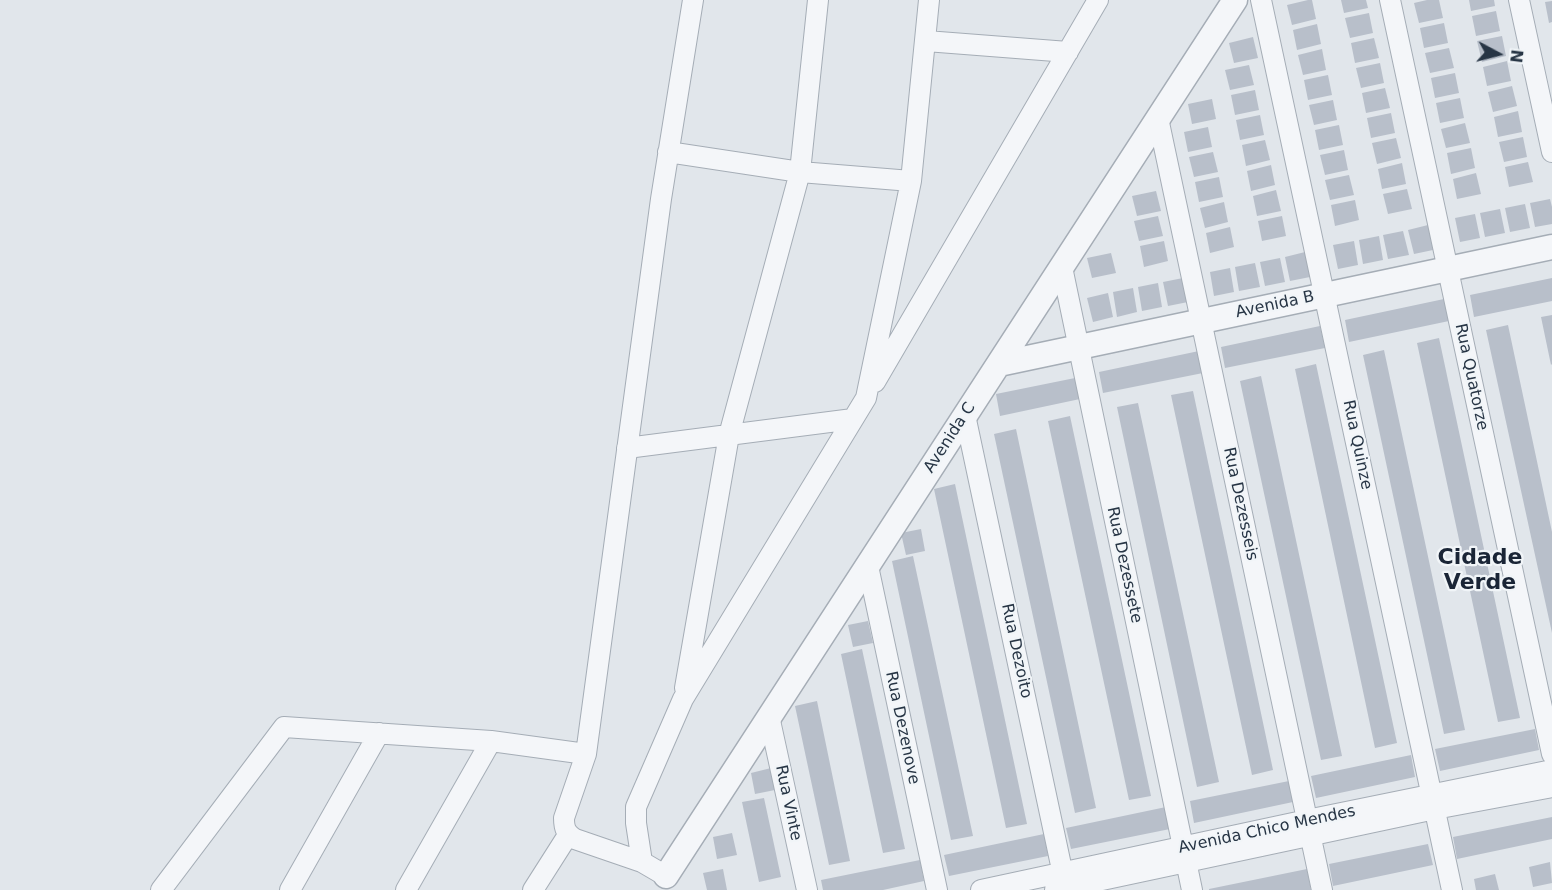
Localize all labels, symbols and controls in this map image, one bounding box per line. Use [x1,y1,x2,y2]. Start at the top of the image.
north arrow [1468,24,1528,84]
text: N [1506,48,1527,64]
street label: Avenida B [1234,287,1316,323]
street label: Rua Quatorze [1450,322,1492,432]
street label: Avenida C [920,399,980,477]
street label: Rua Quinze [1338,399,1376,491]
street label: Rua Dezesseis [1219,446,1261,562]
street label: Rua Dezessete [1102,505,1146,625]
district label: Cidade Verde [1438,545,1522,596]
street label: Rua Dezoito [997,602,1035,700]
street label: Rua Dezenove [881,670,923,786]
street label: Rua Vinte [771,763,805,843]
street label: Avenida Chico Mendes [1177,802,1357,858]

